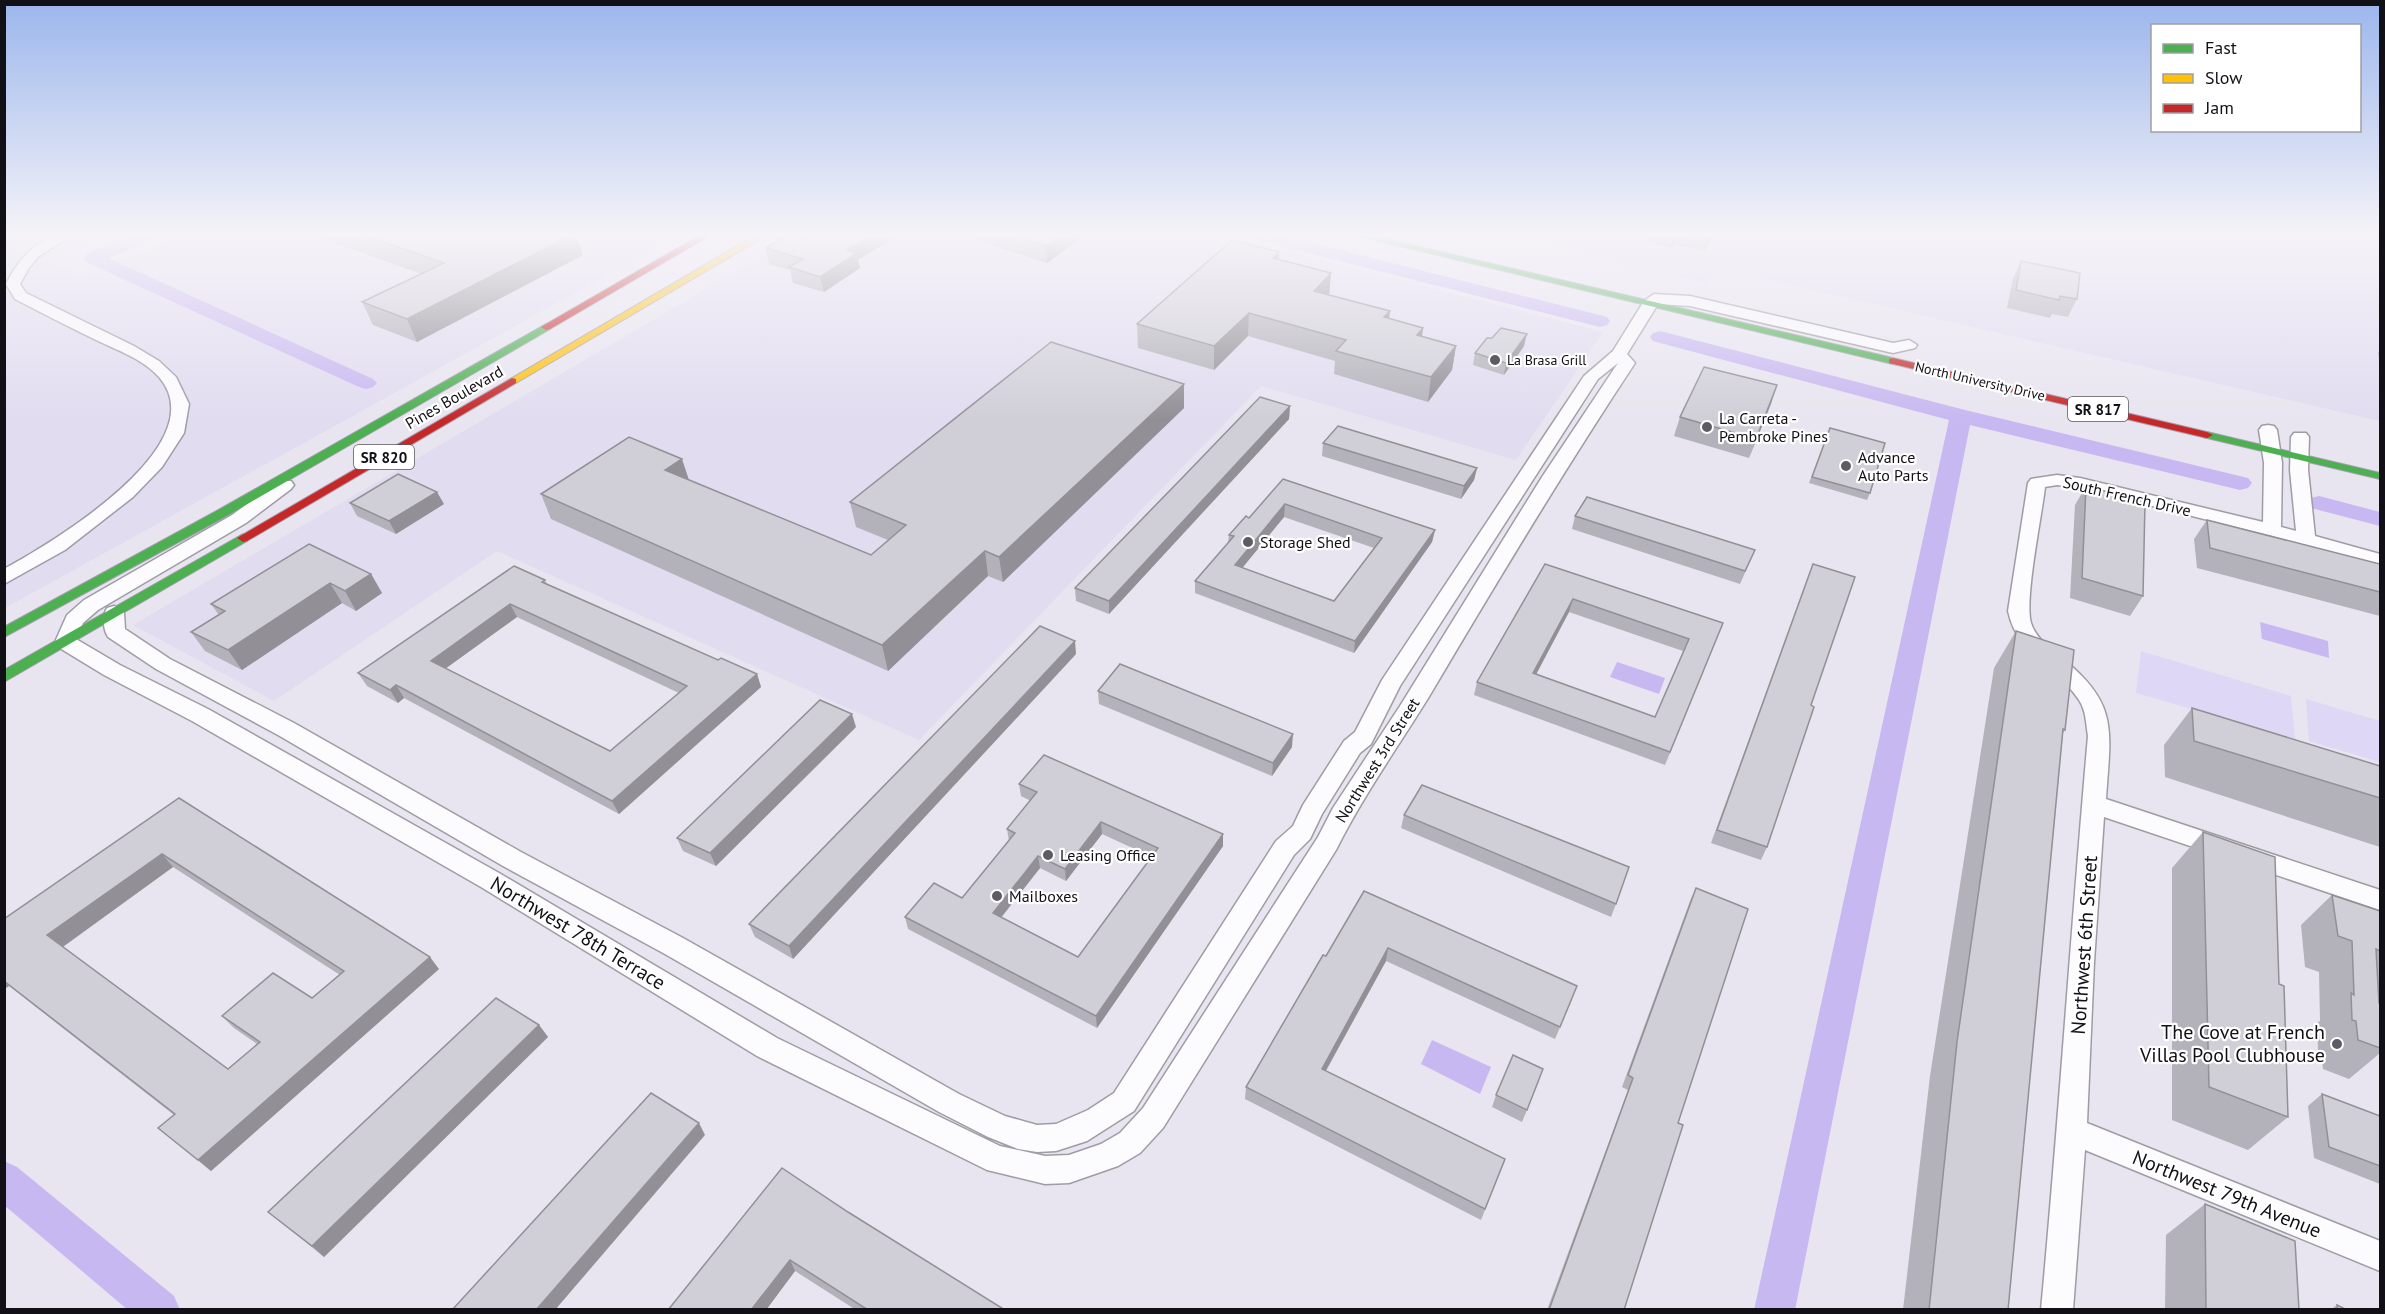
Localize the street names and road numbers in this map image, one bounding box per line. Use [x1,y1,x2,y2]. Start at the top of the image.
street label: North University Drive [1913,357,2047,405]
street label: Pines Boulevard [401,361,507,433]
road number: SR 817 [2068,397,2128,421]
road number: SR 820 [354,445,414,469]
street label: South French Drive [2061,472,2193,520]
street label: Northwest 3rd Street [1330,693,1424,826]
street label: Northwest 6th Street [2065,854,2103,1035]
street label: Northwest 78th Terrace [486,870,670,996]
street label: Northwest 79th Avenue [2129,1144,2325,1244]

